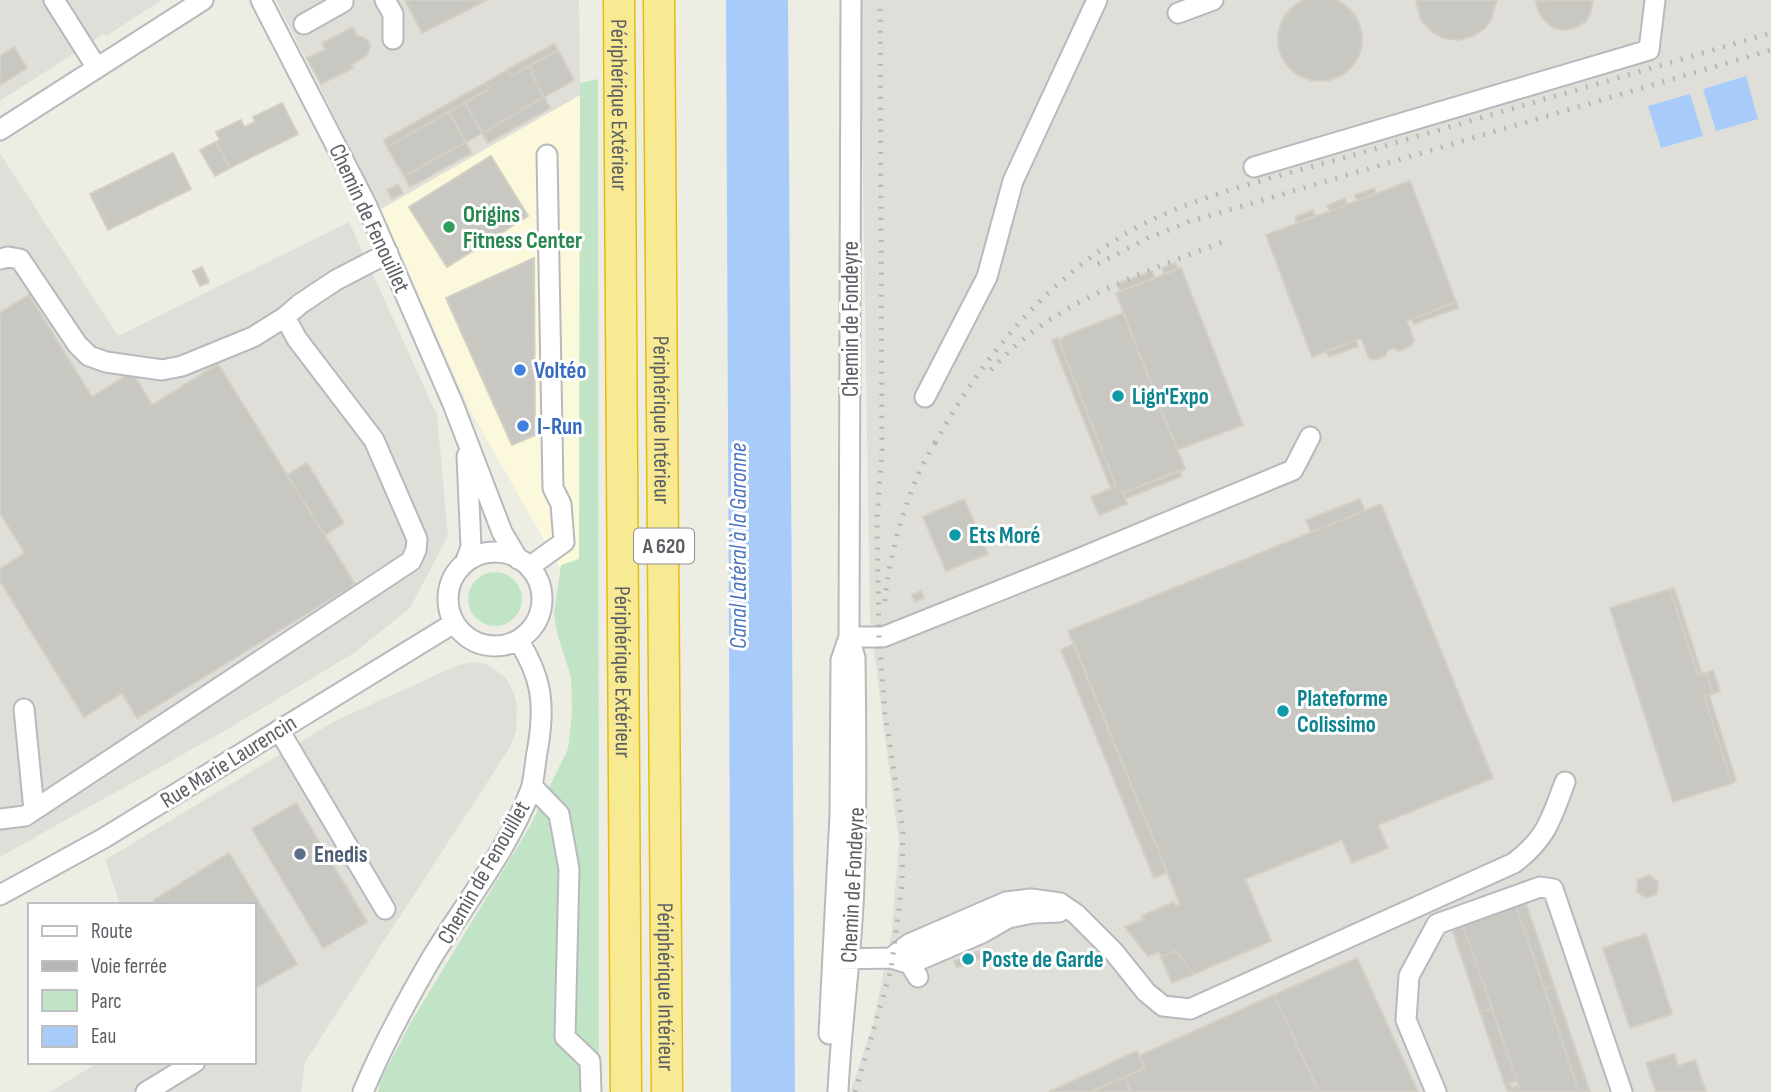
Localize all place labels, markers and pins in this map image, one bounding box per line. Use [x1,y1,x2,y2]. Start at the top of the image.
place label: Origins Fitness Center [463,201,582,255]
marker: Origins Fitness Center [441,219,457,235]
place label: Voltéo [534,357,586,385]
marker: Voltéo [512,362,528,378]
place label: Lign'Expo [1132,383,1209,411]
marker: Lign'Expo [1110,388,1126,404]
place label: I-Run [537,413,582,441]
marker: I-Run [515,418,531,434]
place label: Ets Moré [969,522,1040,550]
marker: Ets Moré [947,527,963,543]
place label: Plateforme Colissimo [1297,685,1388,739]
marker: Plateforme Colissimo [1275,703,1291,719]
place label: Enedis [314,841,368,869]
marker: Enedis [292,846,308,862]
place label: Poste de Garde [982,946,1104,974]
marker: Poste de Garde [960,951,976,967]

